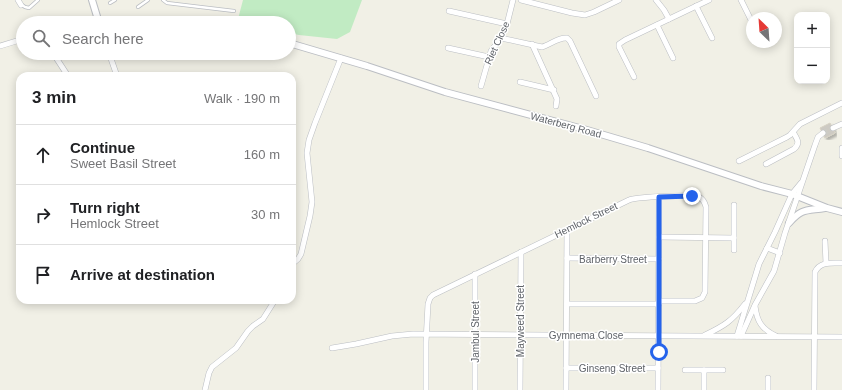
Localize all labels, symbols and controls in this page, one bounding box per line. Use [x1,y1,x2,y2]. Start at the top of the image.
north arrow [746,12,782,48]
map controls [794,12,830,84]
button: + [794,12,830,48]
search box [16,16,296,60]
street label: Riet Close [482,19,512,66]
icon: search [30,27,52,49]
text: Search here [62,30,144,47]
button: − [794,48,830,84]
text: 3 min [32,88,76,107]
text: Walk · 190 m [204,91,280,106]
street label: Waterberg Road [529,110,603,140]
text: Continue [70,139,135,156]
icon: ahead [32,144,54,166]
text: 160 m [244,147,280,162]
text: Sweet Basil Street [70,156,176,171]
route end [683,187,701,205]
text: Turn right [70,199,140,216]
street label: Hemlock Street [553,200,619,240]
icon: right [32,204,54,226]
text: 30 m [251,207,280,222]
text: Hemlock Street [70,216,159,231]
street label: Barberry Street [579,254,647,265]
icon: arrive [32,264,54,286]
text: Arrive at destination [70,266,215,283]
street label: Mayweed Street [515,285,526,357]
street label: Jambul Street [470,301,481,363]
street label: Gymnema Close [549,330,624,341]
route start [650,343,668,361]
street label: Ginseng Street [579,363,646,374]

